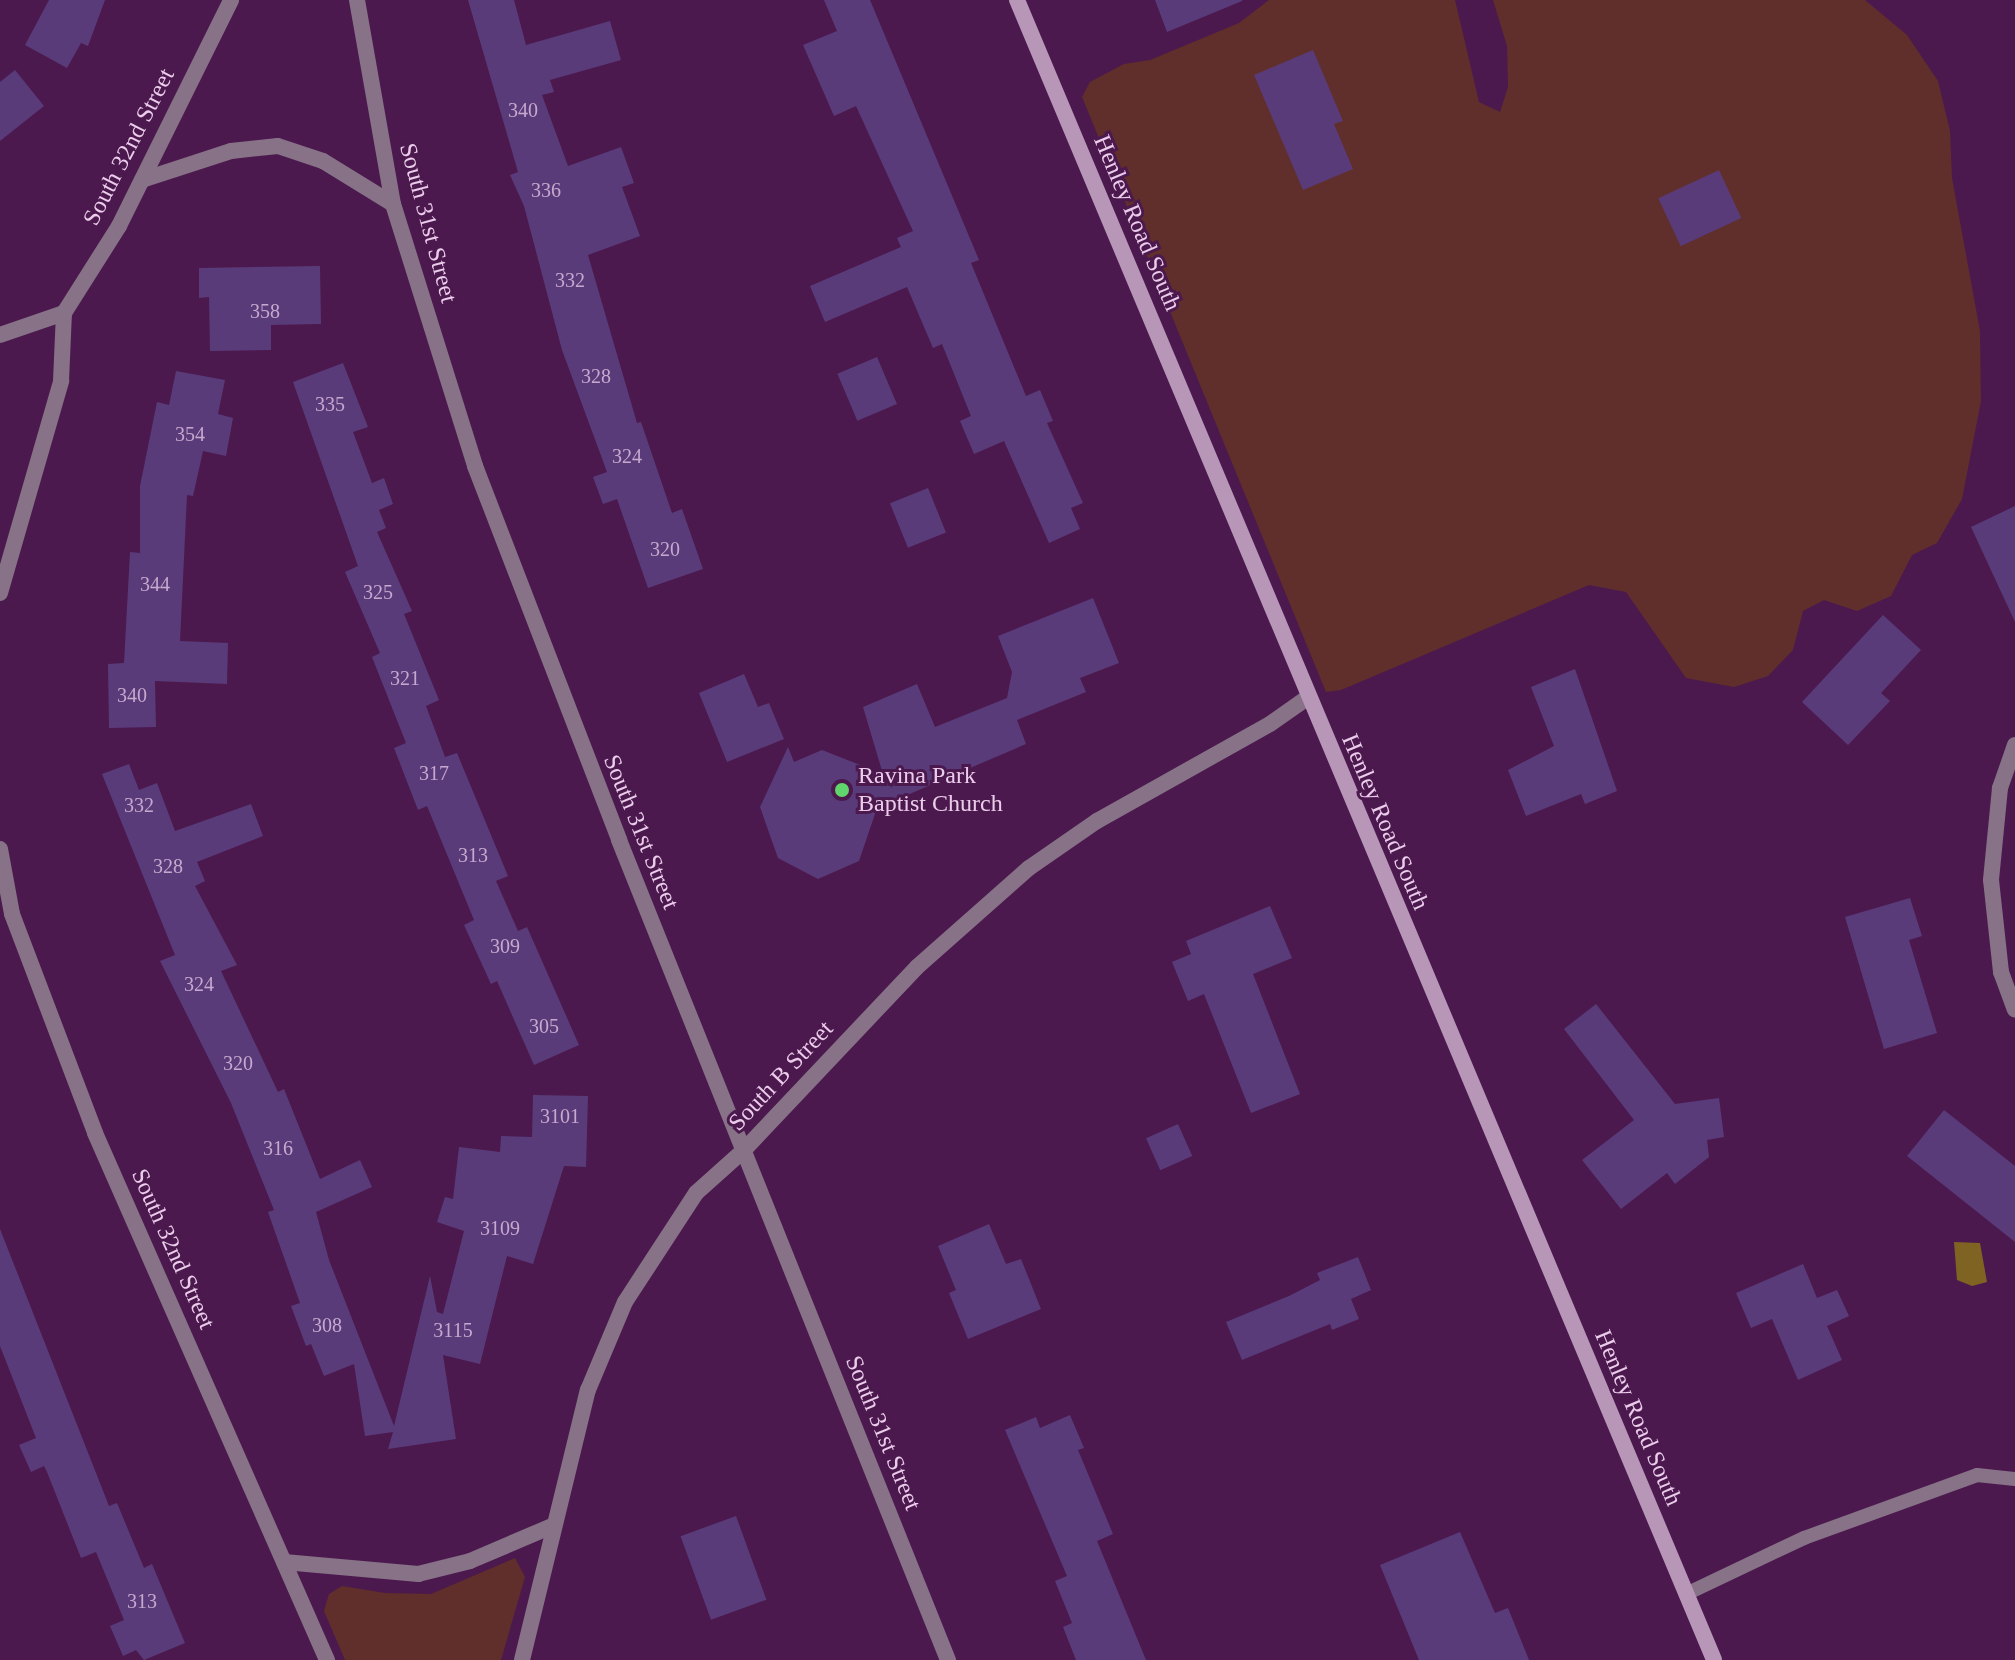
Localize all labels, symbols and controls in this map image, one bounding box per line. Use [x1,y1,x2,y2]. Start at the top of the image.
street label: South 32nd Street [77,64,181,230]
house number: 340 [508,98,538,122]
street label: Henley Road South [1087,131,1187,315]
street label: South 31st Street [393,140,463,306]
house number: 336 [531,178,561,202]
house number: 332 [555,268,585,292]
house number: 358 [250,299,280,323]
house number: 328 [581,364,611,388]
house number: 335 [315,392,345,416]
house number: 354 [175,422,205,446]
house number: 324 [612,444,642,468]
house number: 320 [650,537,680,561]
house number: 344 [140,572,170,596]
house number: 325 [363,580,393,604]
house number: 321 [390,666,420,690]
house number: 340 [117,683,147,707]
street label: Henley Road South [1335,730,1435,914]
street label: South 31st Street [597,751,685,913]
house number: 317 [419,761,449,785]
place label: Ravina Park Baptist Church [858,762,1003,818]
marker: Ravina Park Baptist Church [833,781,851,799]
house number: 332 [124,793,154,817]
house number: 313 [458,843,488,867]
house number: 328 [153,854,183,878]
house number: 309 [490,934,520,958]
house number: 324 [184,972,214,996]
house number: 305 [529,1014,559,1038]
street label: South B Street [723,1015,839,1137]
house number: 320 [223,1051,253,1075]
house number: 3101 [540,1104,580,1128]
house number: 316 [263,1136,293,1160]
street label: South 32nd Street [125,1165,221,1333]
house number: 3109 [480,1216,520,1240]
house number: 308 [312,1313,342,1337]
house number: 3115 [433,1318,473,1342]
street label: Henley Road South [1588,1326,1688,1510]
street label: South 31st Street [839,1352,927,1514]
house number: 313 [127,1589,157,1613]

